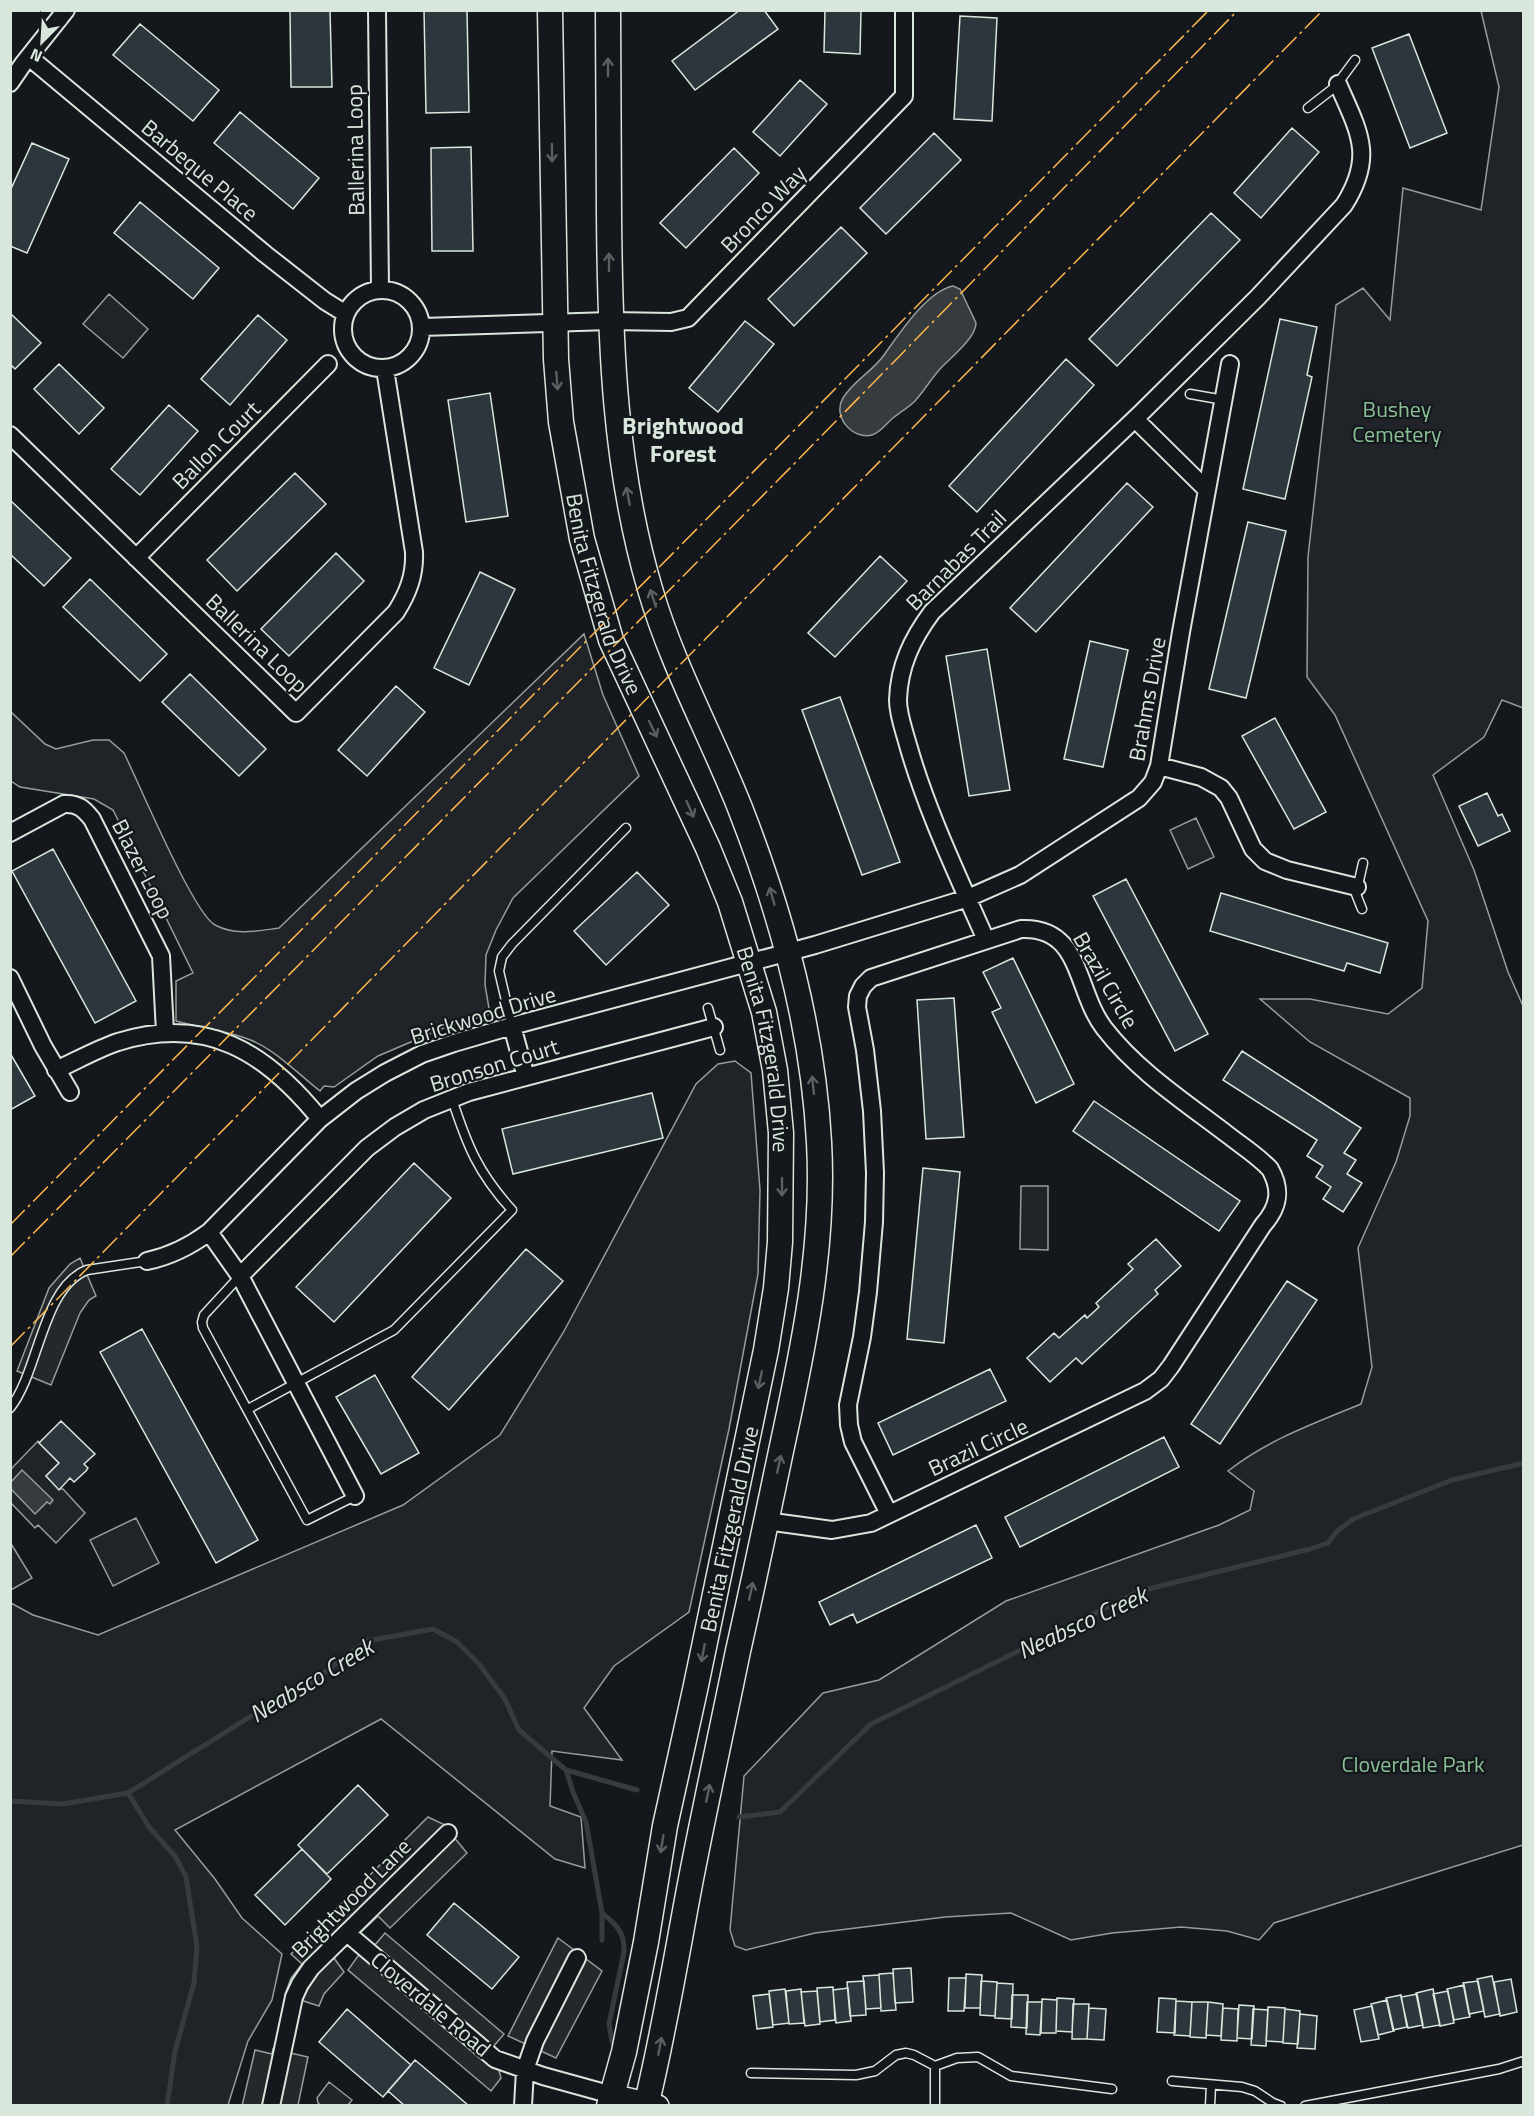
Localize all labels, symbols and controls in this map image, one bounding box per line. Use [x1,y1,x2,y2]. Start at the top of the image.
north arrow [12,12,72,72]
text: N [26,42,46,69]
one-way arrow [602,58,614,78]
street label: Ballerina Loop [337,84,373,216]
street label: Barbeque Place [134,111,266,229]
one-way arrow [546,142,558,162]
street label: Bronco Way [712,157,814,261]
one-way arrow [603,253,615,273]
one-way arrow [552,371,563,391]
park label: Bushey Cemetery [1352,392,1442,451]
street label: Ballon Court [164,393,268,497]
district label: Brightwood Forest [622,407,744,471]
one-way arrow [622,486,633,506]
street label: Benita Fitzgerald Drive [557,491,651,700]
street label: Barnabas Trail [898,502,1014,618]
street label: Ballerina Loop [198,585,316,701]
one-way arrow [646,589,657,608]
street label: Brahms Drive [1119,634,1175,764]
one-way arrow [648,719,660,737]
one-way arrow [685,799,696,817]
street label: Blazer Loop [103,813,183,925]
one-way arrow [766,887,777,906]
street label: Brazil Circle [1065,925,1147,1035]
street label: Benita Fitzgerald Drive [728,942,798,1153]
street label: Brickwood Drive [406,977,560,1053]
street label: Bronson Court [425,1029,563,1101]
one-way arrow [807,1075,818,1095]
one-way arrow [776,1176,788,1196]
one-way arrow [753,1370,765,1389]
street label: Brazil Circle [922,1409,1034,1485]
street label: Benita Fitzgerald Drive [691,1423,767,1635]
one-way arrow [773,1454,785,1473]
water label: Neabsco Creek [1011,1575,1156,1668]
one-way arrow [746,1582,758,1601]
water label: Neabsco Creek [242,1627,383,1731]
one-way arrow [697,1643,708,1662]
park label: Cloverdale Park [1341,1747,1485,1781]
one-way arrow [703,1784,714,1803]
street label: Brightwood Lane [283,1830,419,1966]
one-way arrow [656,1833,667,1853]
street label: Cloverdale Road [363,1943,499,2065]
one-way arrow [655,2037,666,2057]

